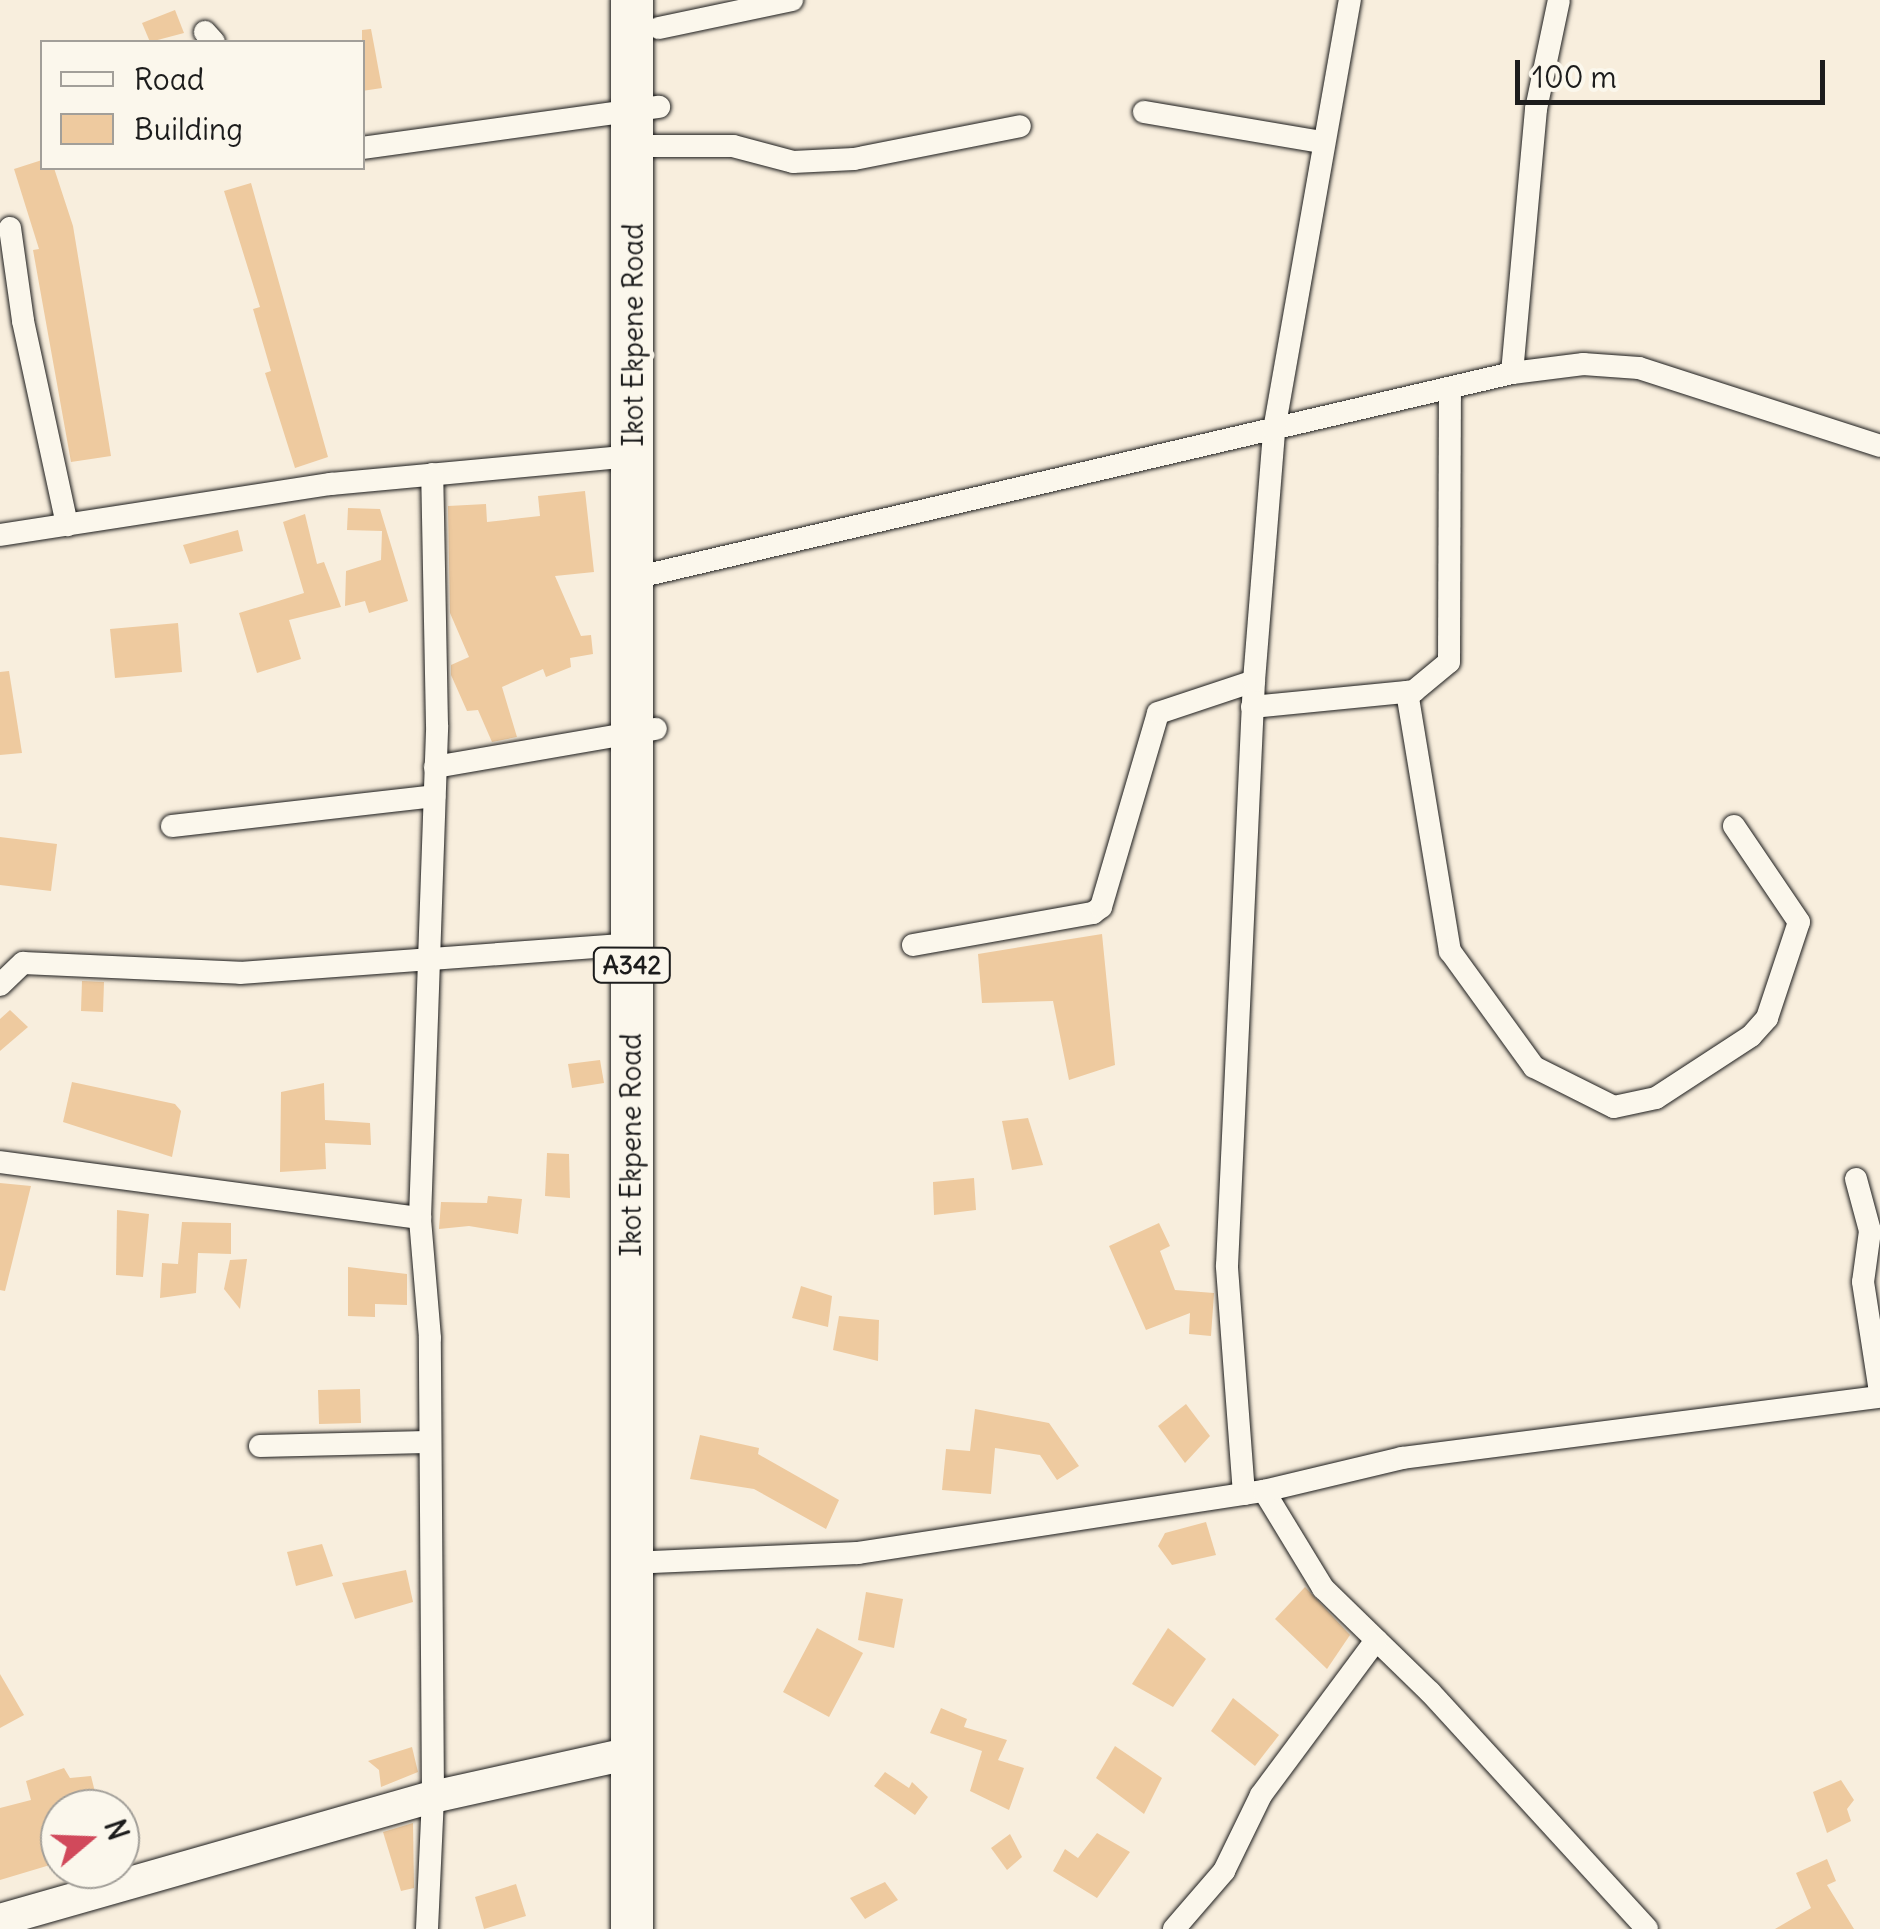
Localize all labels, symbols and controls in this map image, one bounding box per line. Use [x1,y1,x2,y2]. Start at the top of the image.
legend [40,40,365,170]
scale bar [1520,40,1830,102]
text: 100 m [1532,58,1617,96]
text: Road [134,60,204,98]
text: Building [134,110,243,148]
street label: Ikot Ekpene Road [616,223,650,447]
road number: A342 [592,945,672,985]
street label: Ikot Ekpene Road [614,1033,648,1257]
north arrow [40,1789,140,1889]
text: N [96,1815,137,1845]

